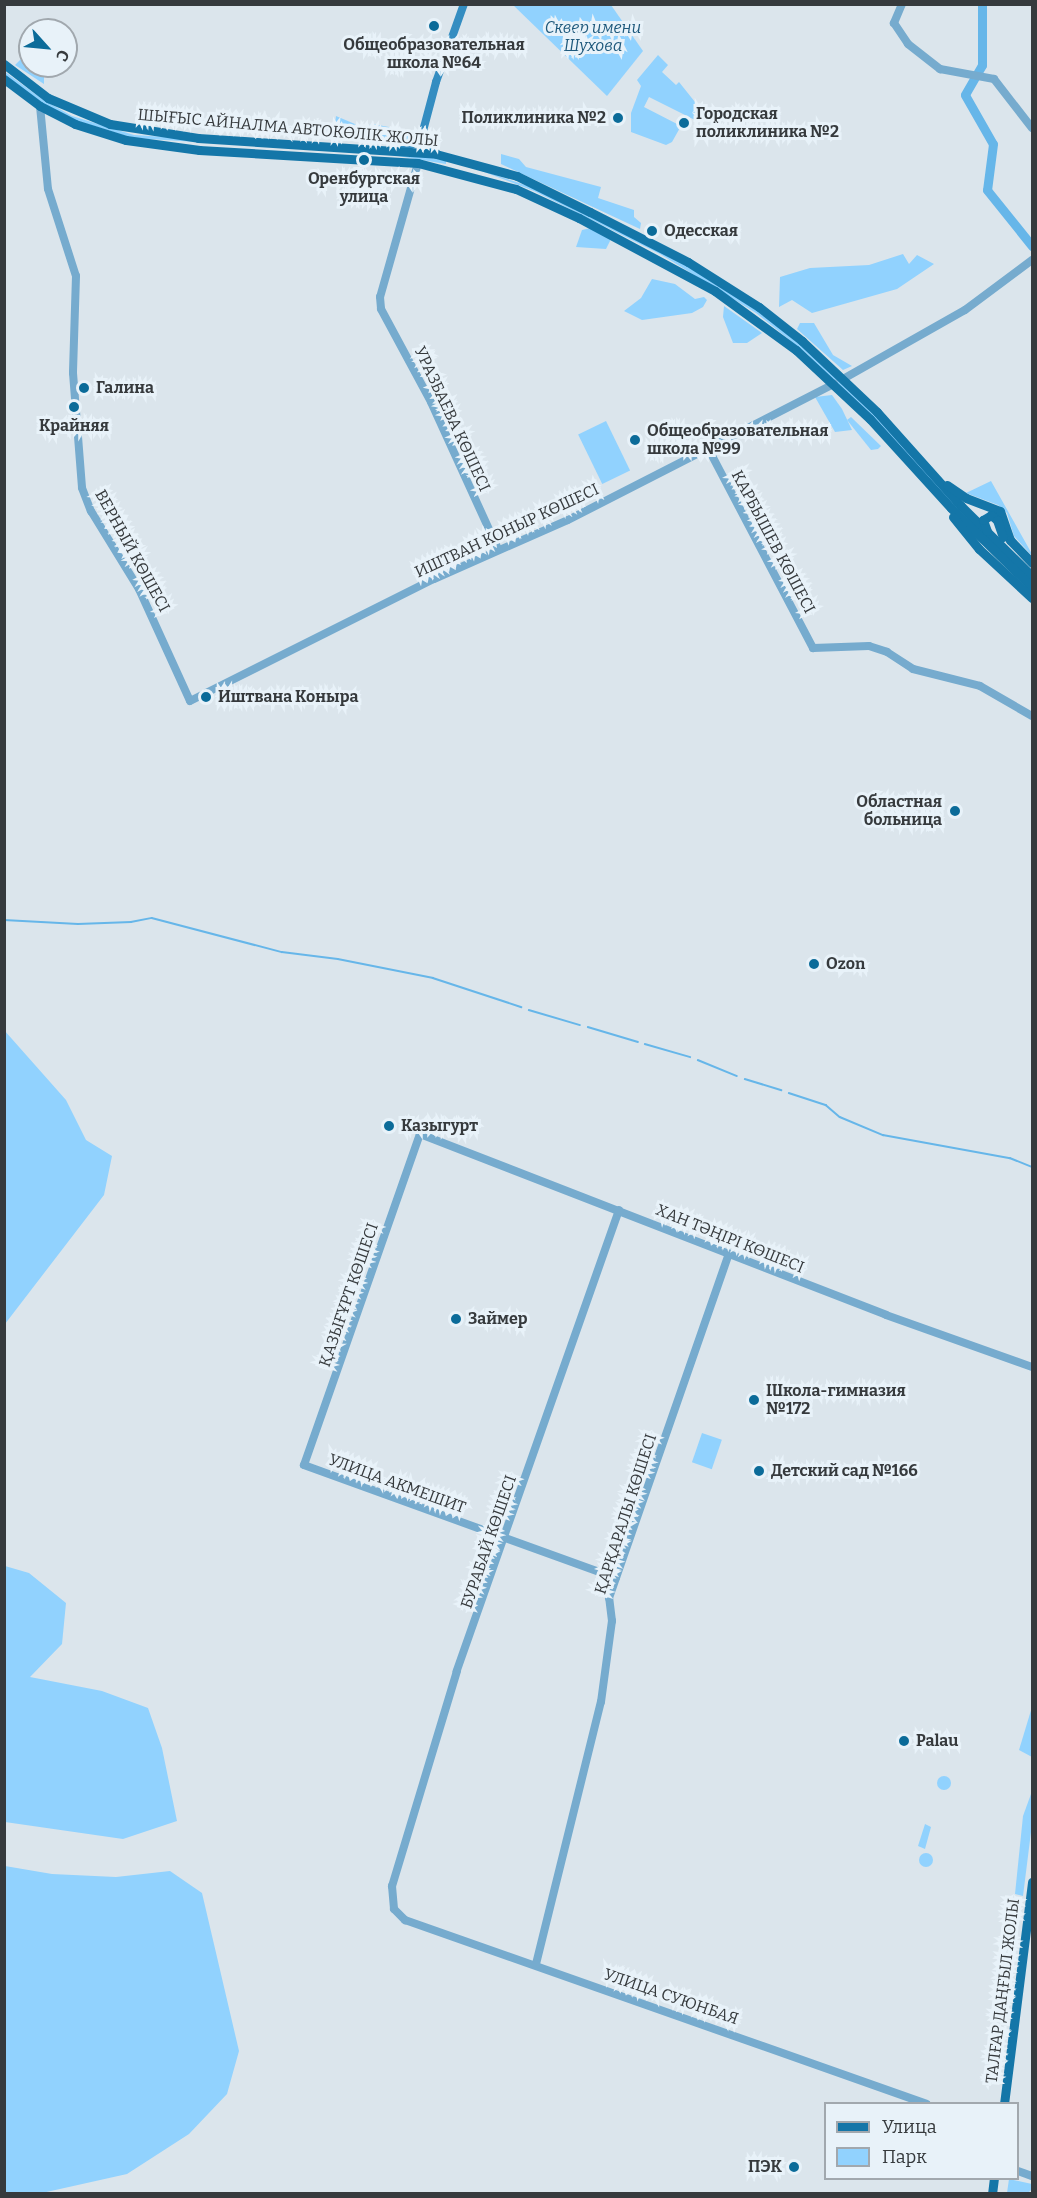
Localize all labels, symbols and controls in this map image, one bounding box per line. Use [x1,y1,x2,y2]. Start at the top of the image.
north arrow [18,18,78,78]
park label: Сквер имени Шухова [545,18,641,56]
marker: Общеобразовательная школа №64 [427,19,441,33]
place label: Общеобразовательная школа №64 [343,35,525,73]
text: С [52,47,73,64]
place label: Городская поликлиника №2 [696,104,839,142]
street label: ШЫҒЫС АЙНАЛМА АВТОКӨЛІК ЖОЛЫ [137,105,439,151]
place label: Поликлиника №2 [461,108,606,128]
marker: Поликлиника №2 [611,111,625,125]
marker: Городская поликлиника №2 [677,116,691,130]
marker: Оренбургская улица [357,153,371,167]
place label: Оренбургская улица [308,169,420,207]
place label: Одесская [664,221,738,241]
marker: Одесская [645,224,659,238]
street label: УРАЗБАЕВА КӨШЕСІ [410,343,494,495]
place label: Галина [96,378,154,398]
marker: Галина [77,381,91,395]
marker: Крайняя [67,400,81,414]
place label: Крайняя [39,416,109,436]
place label: Общеобразовательная школа №99 [647,421,829,459]
marker: Общеобразовательная школа №99 [628,433,642,447]
street label: КАРБЫШЕВ КӨШЕСІ [727,467,819,617]
street label: ИШТВАН КОНЫР КӨШЕСІ [412,480,602,582]
street label: ВЕРНЫЙ КӨШЕСІ [90,487,174,615]
place label: Иштвана Коныра [218,687,358,707]
marker: Иштвана Коныра [199,690,213,704]
place label: Областная больница [856,792,942,830]
marker: Областная больница [946,802,964,820]
place label: Ozon [826,954,865,974]
marker: Ozon [807,957,821,971]
place label: Казыгурт [401,1116,478,1136]
marker: Казыгурт [382,1119,396,1133]
street label: ХАН ТӘҢІРІ КӨШЕСІ [653,1200,807,1278]
street label: ҚАЗЫҒҰРТ КӨШЕСІ [315,1221,383,1369]
place label: Займер [468,1309,527,1329]
marker: Займер [449,1312,463,1326]
place label: Школа-гимназия №172 [766,1381,906,1419]
marker: Школа-гимназия №172 [747,1393,761,1407]
street label: ҚАРҚАРАЛЫ КӨШЕСІ [591,1431,661,1597]
street label: УЛИЦА АКМЕШИТ [326,1450,468,1518]
place label: Детский сад №166 [771,1461,918,1481]
marker: Детский сад №166 [752,1464,766,1478]
street label: БУРАБАЙ КӨШЕСІ [457,1473,521,1611]
place label: Palau [916,1731,958,1751]
marker: Palau [897,1734,911,1748]
street label: ТАЛҒАР ДАҢҒЫЛ ЖОЛЫ [982,1897,1024,2085]
street label: УЛИЦА СУЮНБАЯ [601,1965,741,2029]
legend [824,2102,1019,2180]
text: Улица [882,2116,937,2138]
text: Парк [882,2146,927,2168]
place label: ПЭК [748,2157,782,2177]
marker: ПЭК [787,2160,801,2174]

